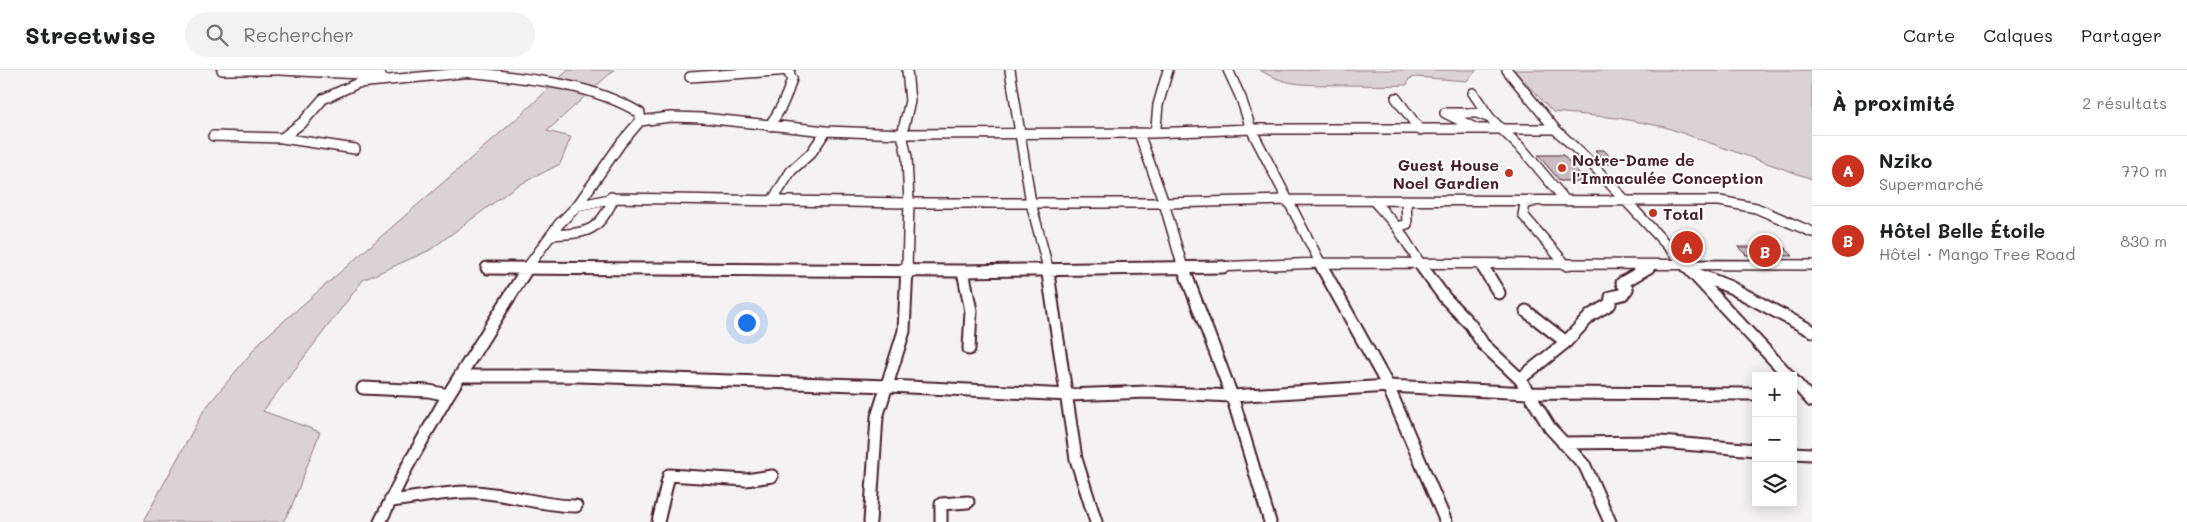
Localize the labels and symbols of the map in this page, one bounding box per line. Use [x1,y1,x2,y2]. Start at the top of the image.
place label: Notre-Dame de l'Immaculée Conception [1572,149,1763,188]
place label: Guest House Noel Gardien [1393,154,1499,193]
marker: Notre-Dame de l'Immaculée Conception [1556,162,1568,174]
marker: Guest House Noel Gardien [1503,167,1515,179]
place label: Total [1663,203,1703,224]
marker: Total [1647,207,1659,219]
pin: A [1671,228,1703,266]
pin: B [1749,232,1781,270]
your location [734,310,760,336]

